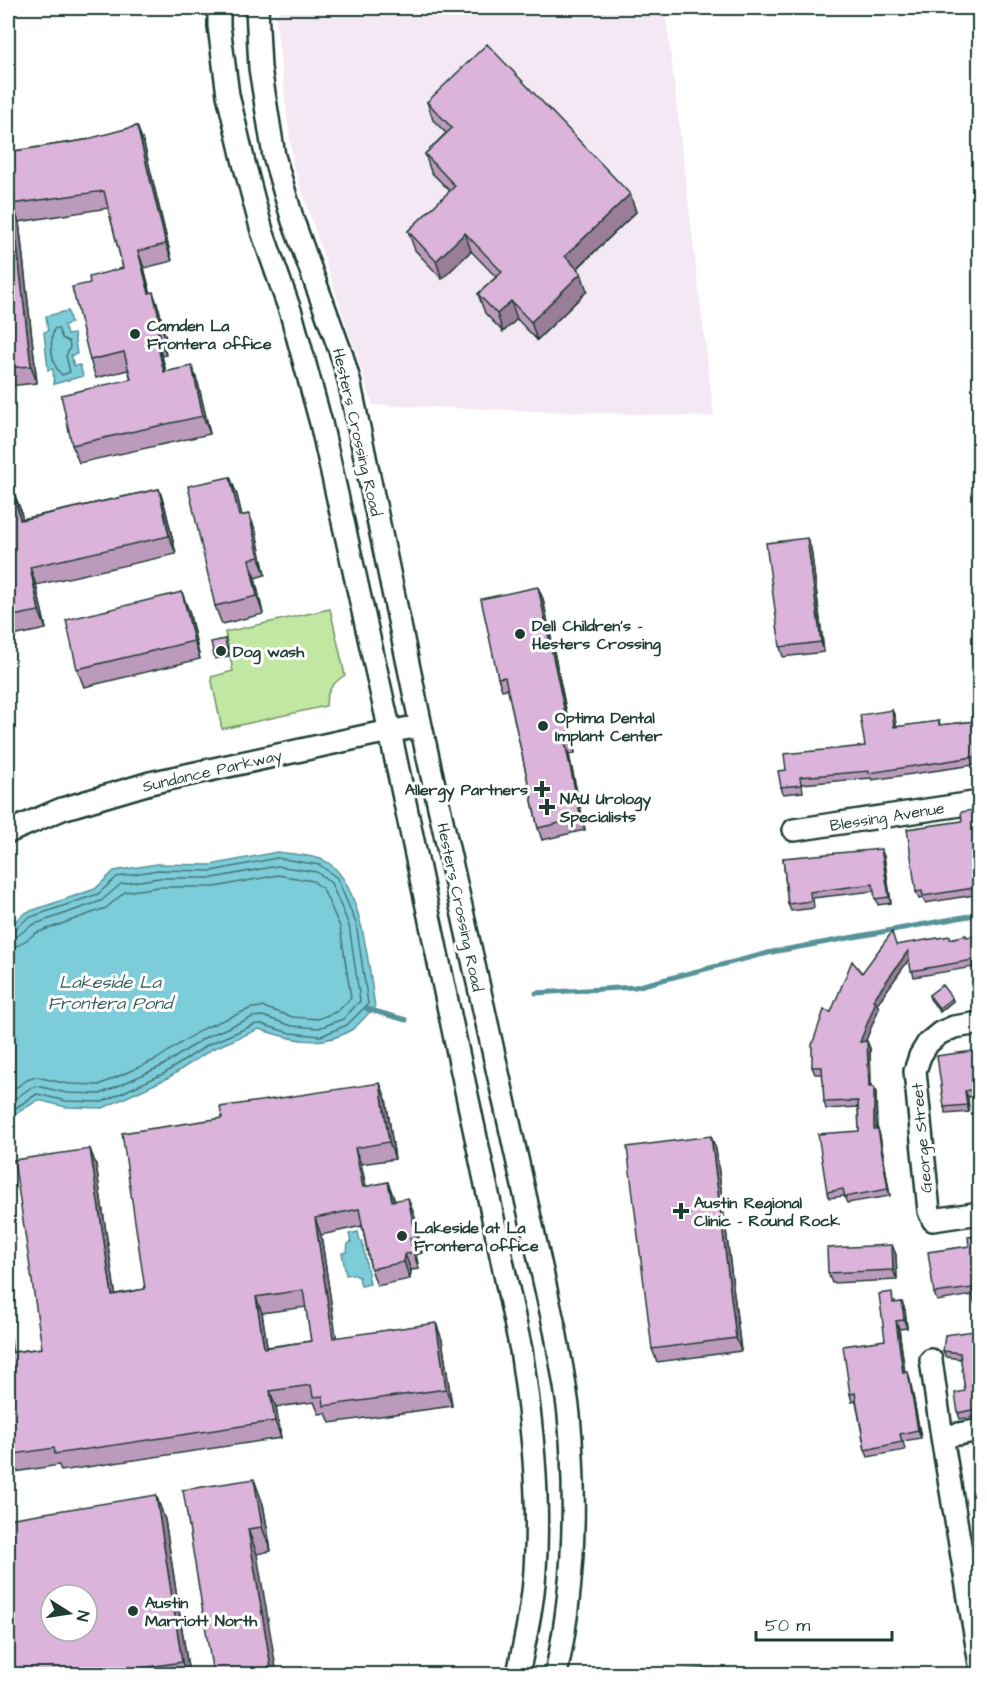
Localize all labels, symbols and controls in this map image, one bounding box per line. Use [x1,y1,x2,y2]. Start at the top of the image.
place label: Camden La Frontera office [147,315,272,355]
marker: Camden La Frontera office [128,327,142,341]
street label: Hesters Crossing Road [326,346,387,519]
place label: Dell Children's - Hesters Crossing [532,615,661,657]
marker: Dell Children's - Hesters Crossing [513,627,527,641]
place label: Dog wash [233,641,305,665]
marker: Dog wash [214,644,228,658]
place label: Optima Dental Implant Center [555,707,662,747]
marker: Optima Dental Implant Center [536,719,550,733]
street label: Sundance Parkway [140,744,285,799]
place label: Allergy Partners [405,779,528,803]
marker: Allergy Partners [533,780,551,798]
place label: NAU Urology Specialists [559,788,651,828]
street label: Blessing Avenue [828,797,946,838]
marker: NAU Urology Specialists [538,798,556,816]
street label: Hesters Crossing Road [430,821,489,994]
water label: Lakeside La Frontera Pond [48,970,176,1016]
street label: George Street [906,1081,939,1194]
place label: Austin Regional Clinic - Round Rock [694,1192,840,1232]
marker: Austin Regional Clinic - Round Rock [672,1202,690,1220]
place label: Lakeside at La Frontera office [414,1217,539,1257]
marker: Lakeside at La Frontera office [395,1229,409,1243]
north arrow [39,1583,99,1643]
place label: Austin Marriott North [145,1592,258,1632]
marker: Austin Marriott North [126,1604,140,1618]
scale bar [756,1604,892,1642]
text: N [71,1609,94,1623]
text: 50 m [765,1613,810,1638]

